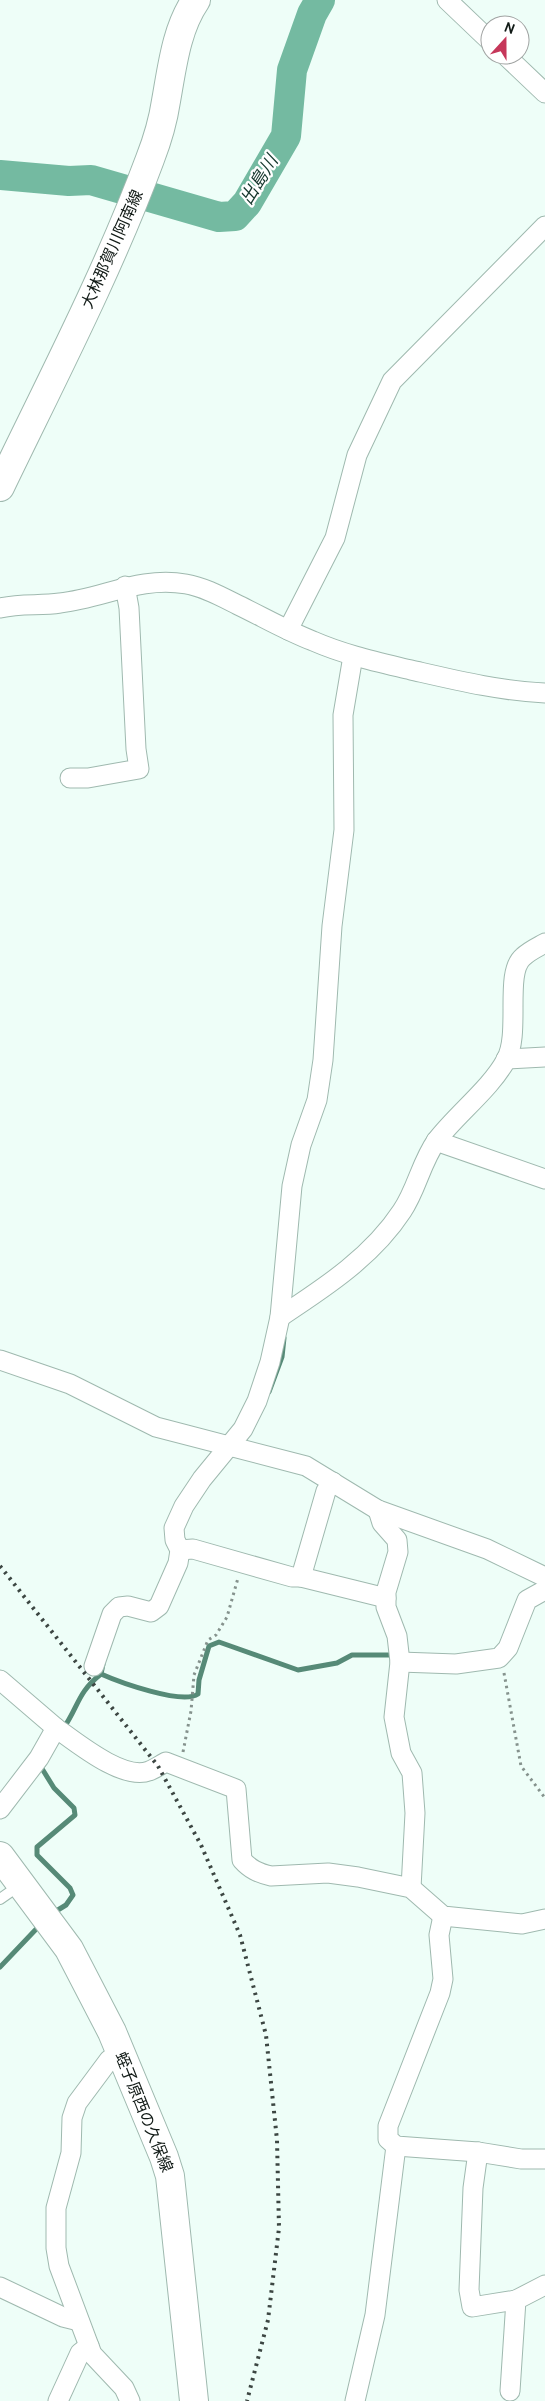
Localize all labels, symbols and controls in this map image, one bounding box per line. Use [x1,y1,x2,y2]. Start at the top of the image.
north arrow [480,15,530,65]
text: N [502,18,518,38]
water label: 出島川 [235,150,284,209]
street label: 大林那賀川阿南線 [77,187,147,311]
street label: 蛭子原西の久保線 [111,2049,177,2175]

